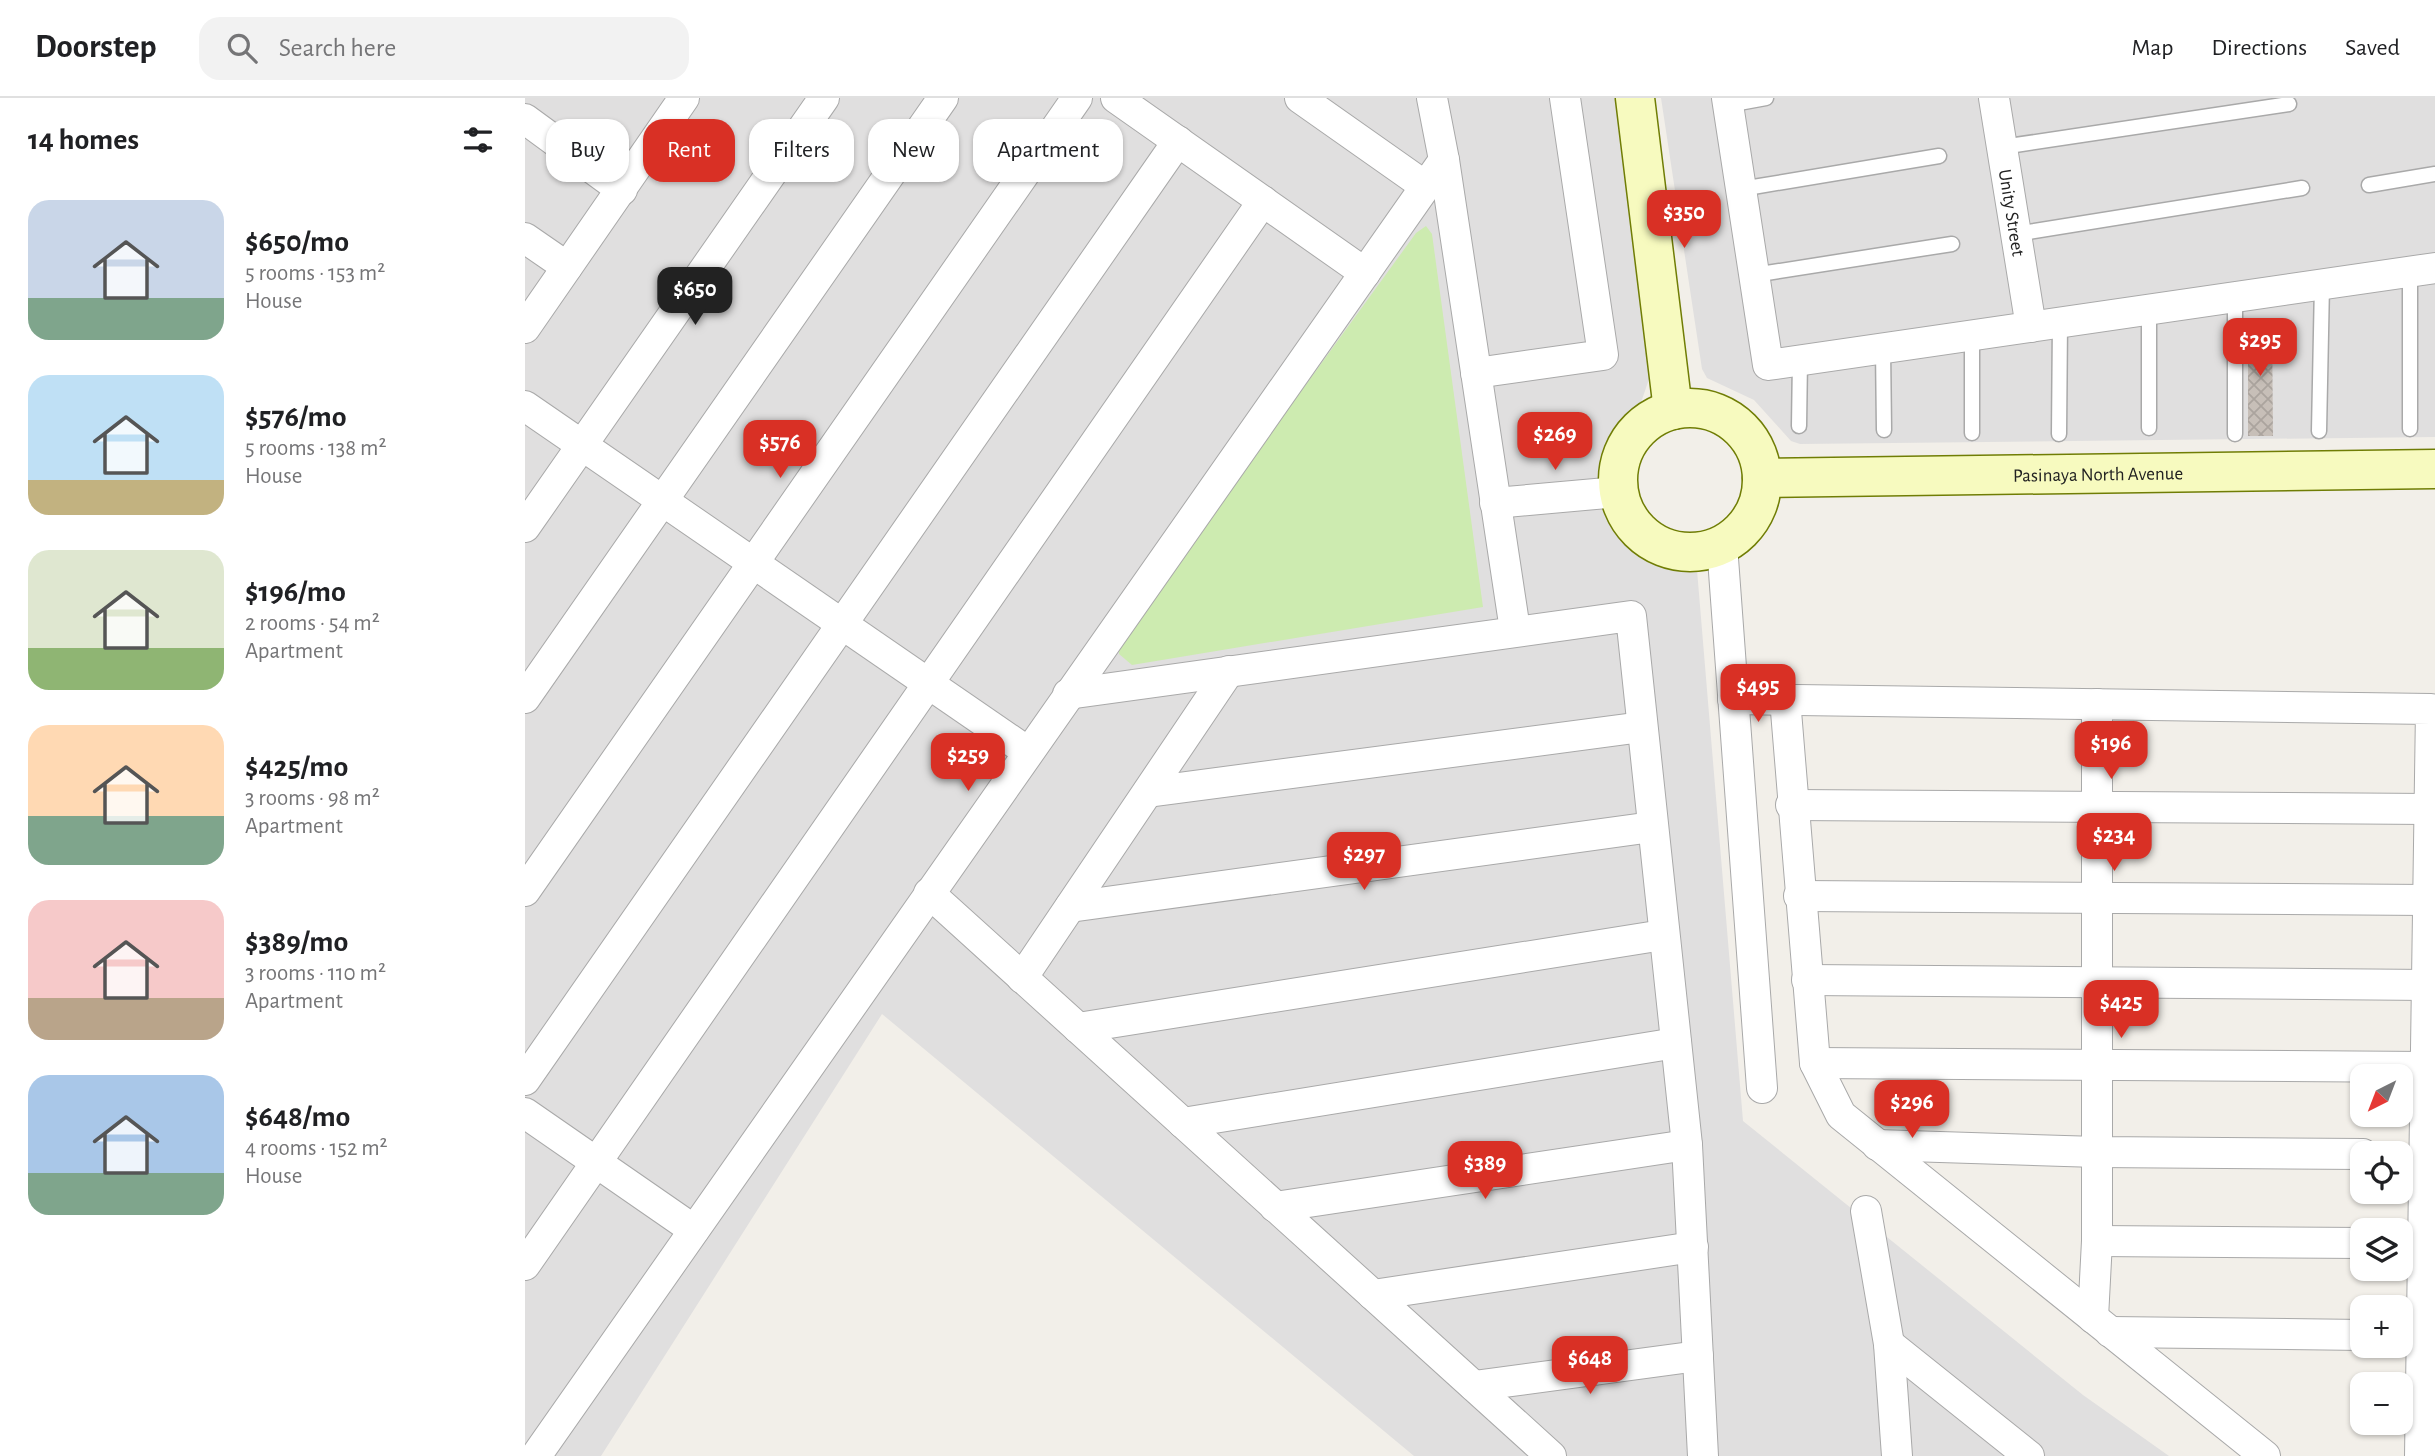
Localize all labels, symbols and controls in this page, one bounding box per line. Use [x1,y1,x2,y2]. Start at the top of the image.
search box [199,17,689,80]
icon: search [223,29,261,67]
text: Doorstep [35,31,157,64]
text: Search here [279,35,396,61]
text: Map [2131,36,2173,60]
text: Directions [2211,36,2307,60]
text: Saved [2345,36,2400,60]
chip: Buy [546,119,629,182]
chip: Rent [643,119,735,182]
chip: Filters [749,119,854,182]
chip: New [868,119,959,182]
chip: Apartment [973,119,1123,182]
icon: filters [459,121,497,159]
text: 14 homes [28,125,139,155]
street label: Unity Street [1995,168,2027,258]
pin: $350 [1643,190,1725,250]
text: $350 [1663,201,1705,224]
text: $650/mo [245,227,349,257]
icon: home [84,228,168,312]
text: 5 rooms · 153 m² [245,262,385,285]
pin: $650 [654,268,736,327]
text: $650 [673,278,717,301]
text: House [245,290,302,313]
pin: $295 [2219,318,2301,378]
text: $295 [2239,329,2281,352]
text: $576/mo [245,402,346,432]
icon: home [84,403,168,487]
pin: $269 [1514,412,1596,472]
pin: $576 [739,420,821,480]
text: $269 [1533,423,1577,446]
text: $576 [759,431,801,454]
text: 5 rooms · 138 m² [245,437,386,460]
street label: Pasinaya North Avenue [2013,464,2183,486]
text: House [245,465,302,488]
text: $196/mo [245,577,346,607]
icon: home [84,578,168,662]
text: 2 rooms · 54 m² [245,612,380,635]
text: Apartment [245,640,343,663]
pin: $495 [1717,664,1799,724]
text: $495 [1737,675,1779,698]
pin: $196 [2070,722,2152,781]
text: $196 [2091,732,2131,755]
pin: $259 [927,734,1009,793]
text: $259 [947,744,989,767]
text: $425/mo [245,752,348,782]
icon: home [84,753,168,837]
text: 3 rooms · 98 m² [245,787,380,810]
pin: $234 [2073,814,2155,873]
text: Apartment [245,815,343,838]
text: $234 [2093,824,2135,847]
pin: $297 [1323,832,1405,892]
text: $297 [1343,843,1385,866]
text: $389/mo [245,927,348,957]
icon: home [84,928,168,1012]
text: 3 rooms · 110 m² [245,962,386,985]
pin: $425 [2080,981,2162,1040]
text: Apartment [245,990,343,1013]
text: $425 [2100,991,2142,1014]
north arrow [2350,1064,2413,1127]
map controls [2350,1064,2413,1435]
pin: $296 [1871,1080,1953,1140]
text: $296 [1890,1091,1934,1114]
text: $648/mo [245,1102,350,1132]
icon: home [84,1103,168,1187]
text: 4 rooms · 152 m² [245,1137,388,1160]
button: locate [2350,1141,2413,1204]
pin: $389 [1444,1142,1526,1201]
text: $389 [1464,1152,1506,1175]
text: House [245,1165,302,1188]
button: layers [2350,1218,2413,1281]
button: + [2350,1295,2413,1358]
pin: $648 [1549,1336,1631,1396]
text: $648 [1568,1347,1612,1370]
button: − [2350,1372,2413,1435]

